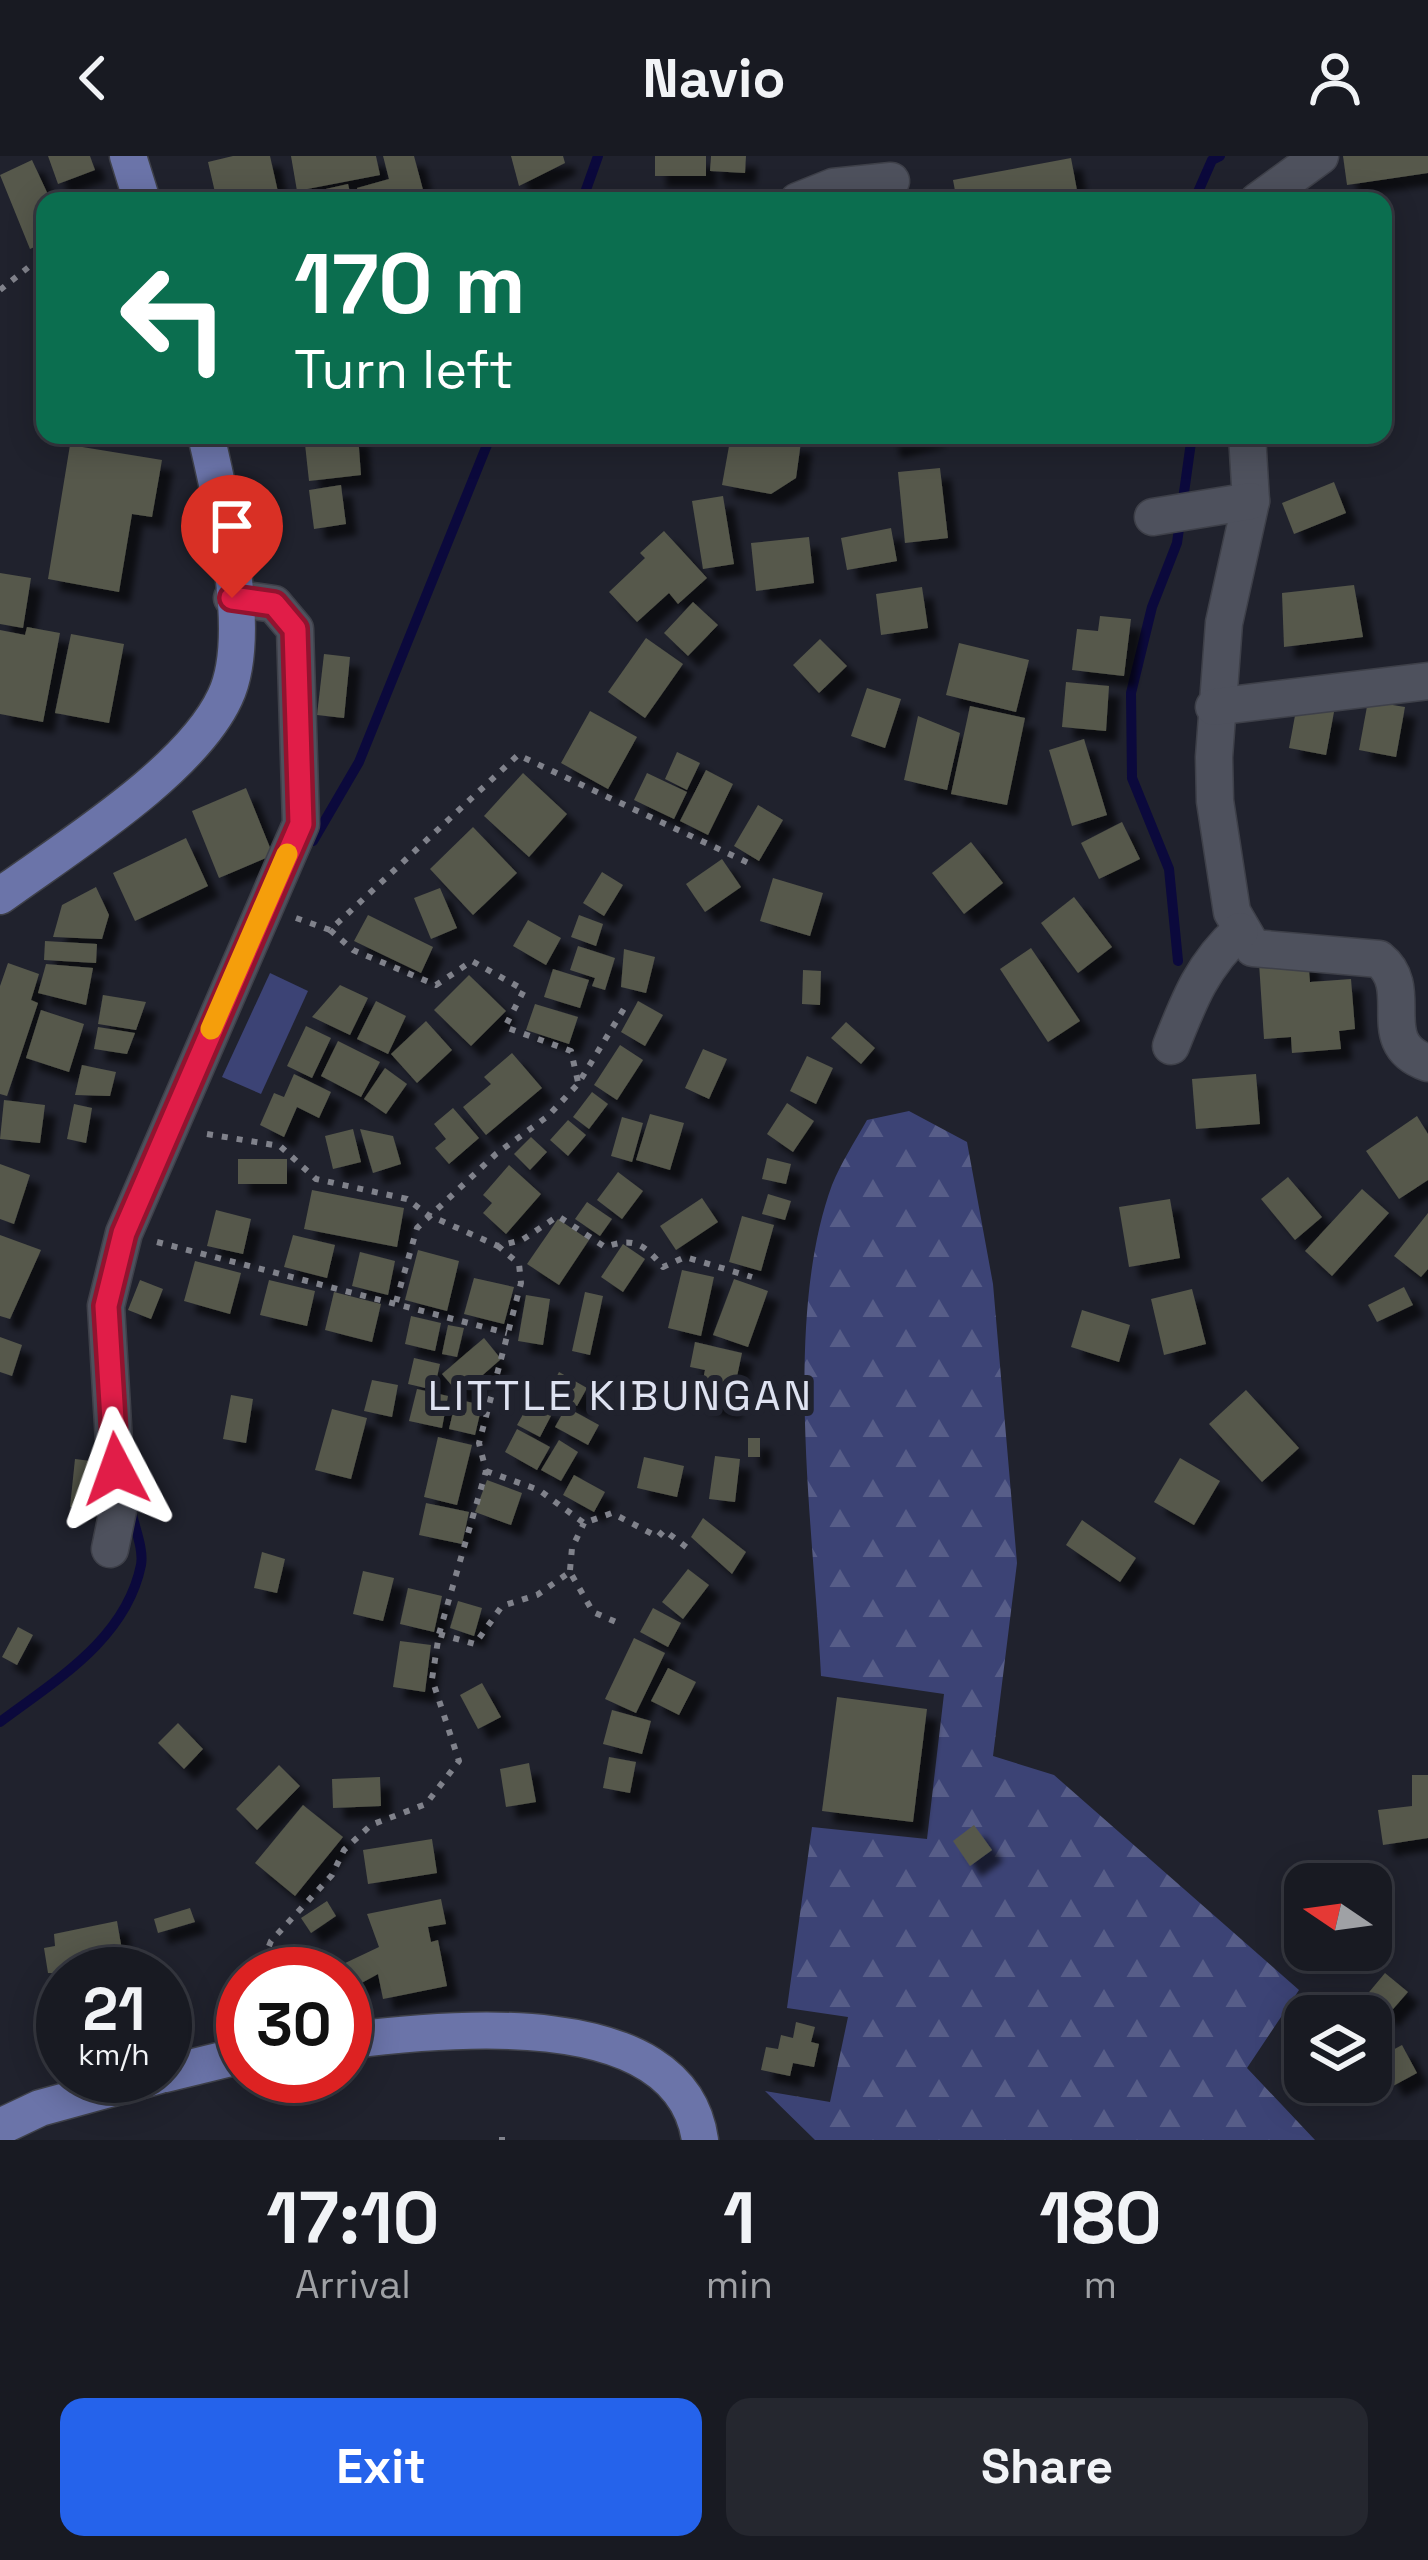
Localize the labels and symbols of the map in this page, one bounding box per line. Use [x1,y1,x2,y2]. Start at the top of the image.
pin [181,475,283,598]
district label: LITTLE KIBUNGAN [428,1369,814,1422]
position arrow [53,1406,179,1532]
north arrow [1284,1863,1392,1971]
speed limit sign: 30 [216,1947,372,2103]

